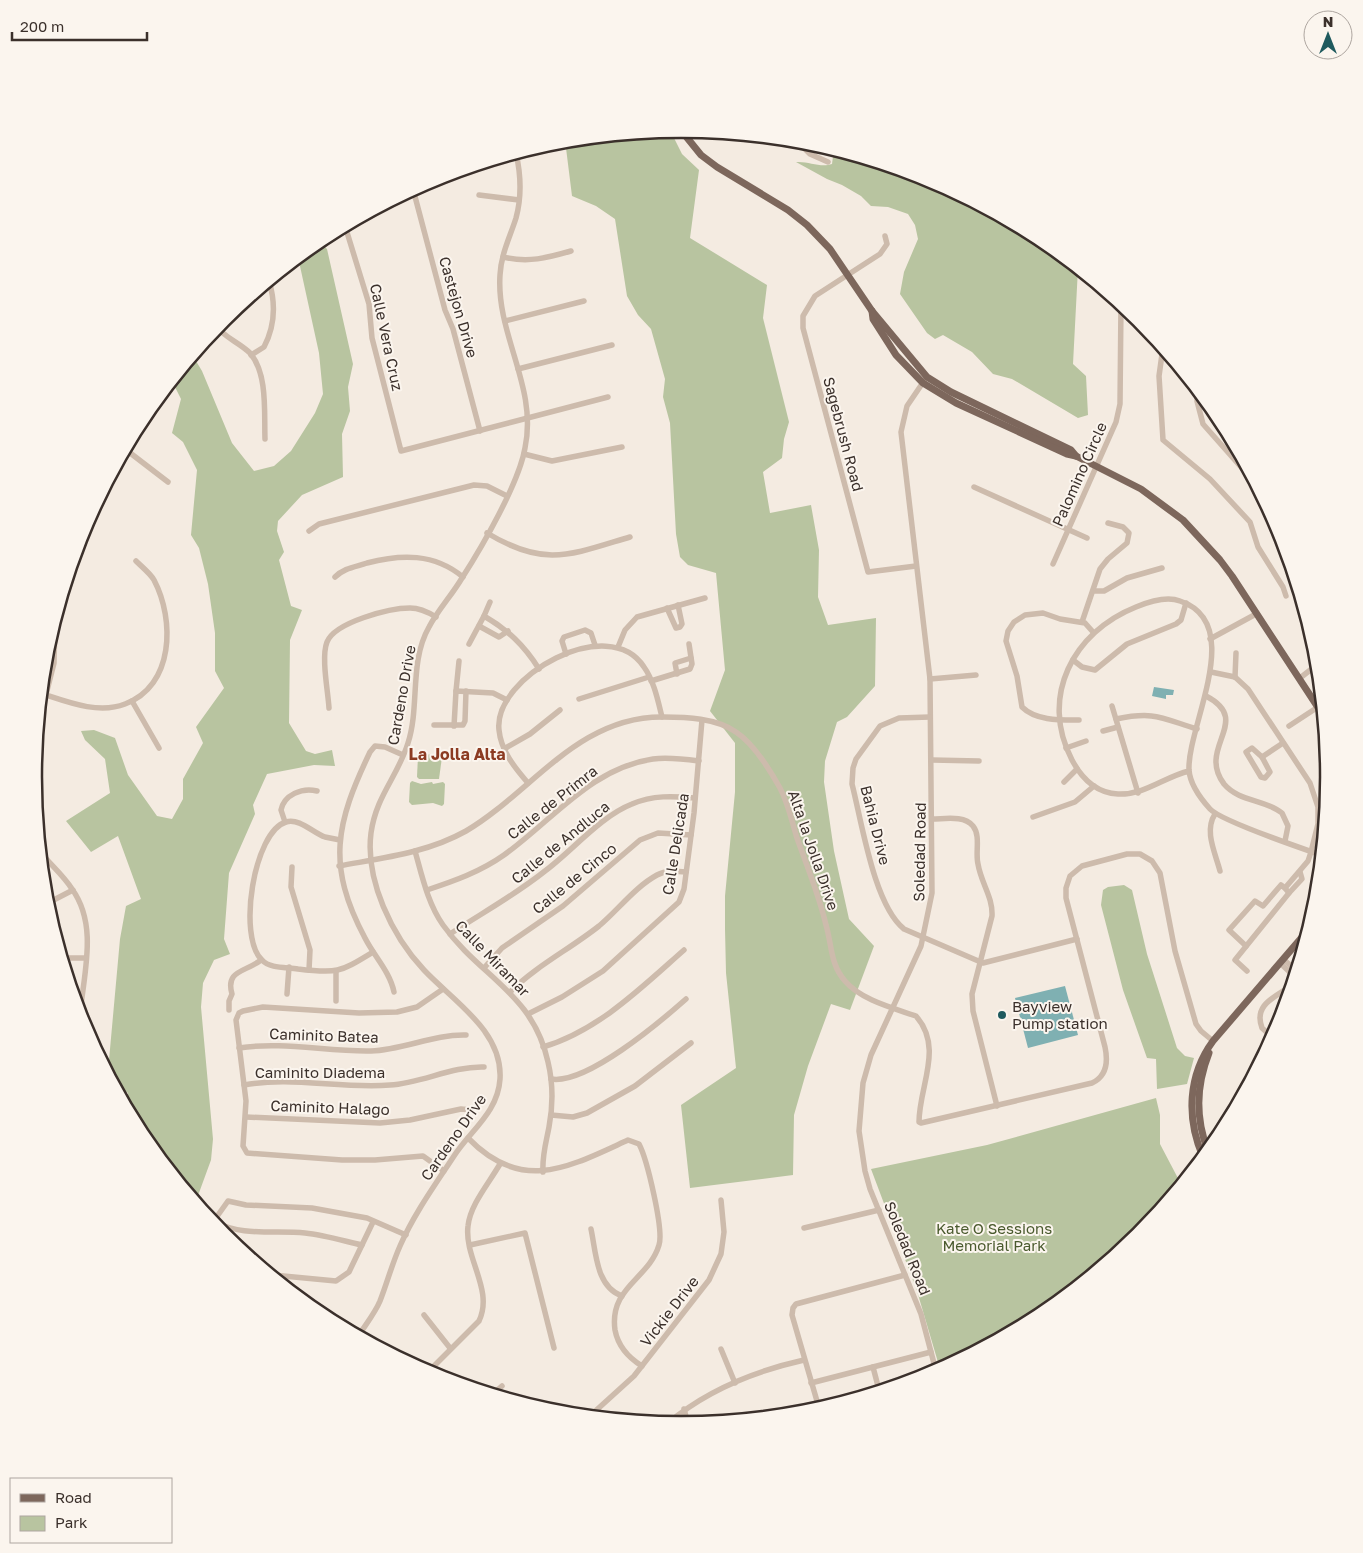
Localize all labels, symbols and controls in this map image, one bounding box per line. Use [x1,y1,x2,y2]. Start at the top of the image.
scale bar [12,10,148,42]
north arrow [1303,10,1353,60]
text: N [1323,13,1333,30]
text: 200 m [20,17,64,35]
street label: Castejon Drive [436,254,482,360]
street label: Calle Vera Cruz [367,282,407,393]
street label: Sagebrush Road [820,375,868,493]
street label: Palomino Circle [1048,419,1110,529]
street label: Cardeno Drive [383,643,419,747]
district label: La Jolla Alta [408,744,506,764]
street label: Calle de Primra [503,761,601,843]
street label: Bahia Drive [857,783,895,867]
street label: Alta la Jolla Drive [785,788,843,913]
street label: Calle Delicada [658,792,692,896]
street label: Calle de Andluca [507,797,613,887]
street label: Soledad Road [909,802,929,902]
street label: Calle de Cinco [528,839,620,917]
street label: Calle Miramar [452,916,534,1000]
place label: Bayview Pump station [1012,997,1108,1032]
marker: Bayview Pump station [996,1009,1008,1021]
street label: Caminito Batea [269,1024,379,1046]
street label: Caminito Diadema [255,1063,385,1081]
street label: Cardeno Drive [417,1090,490,1184]
street label: Caminito Halago [270,1096,390,1118]
street label: Soledad Road [881,1199,935,1297]
park label: Kate O Sessions Memorial Park [936,1219,1052,1254]
street label: Vickie Drive [636,1272,702,1350]
legend [10,1478,172,1543]
text: Road [55,1488,92,1506]
text: Park [55,1513,88,1531]

